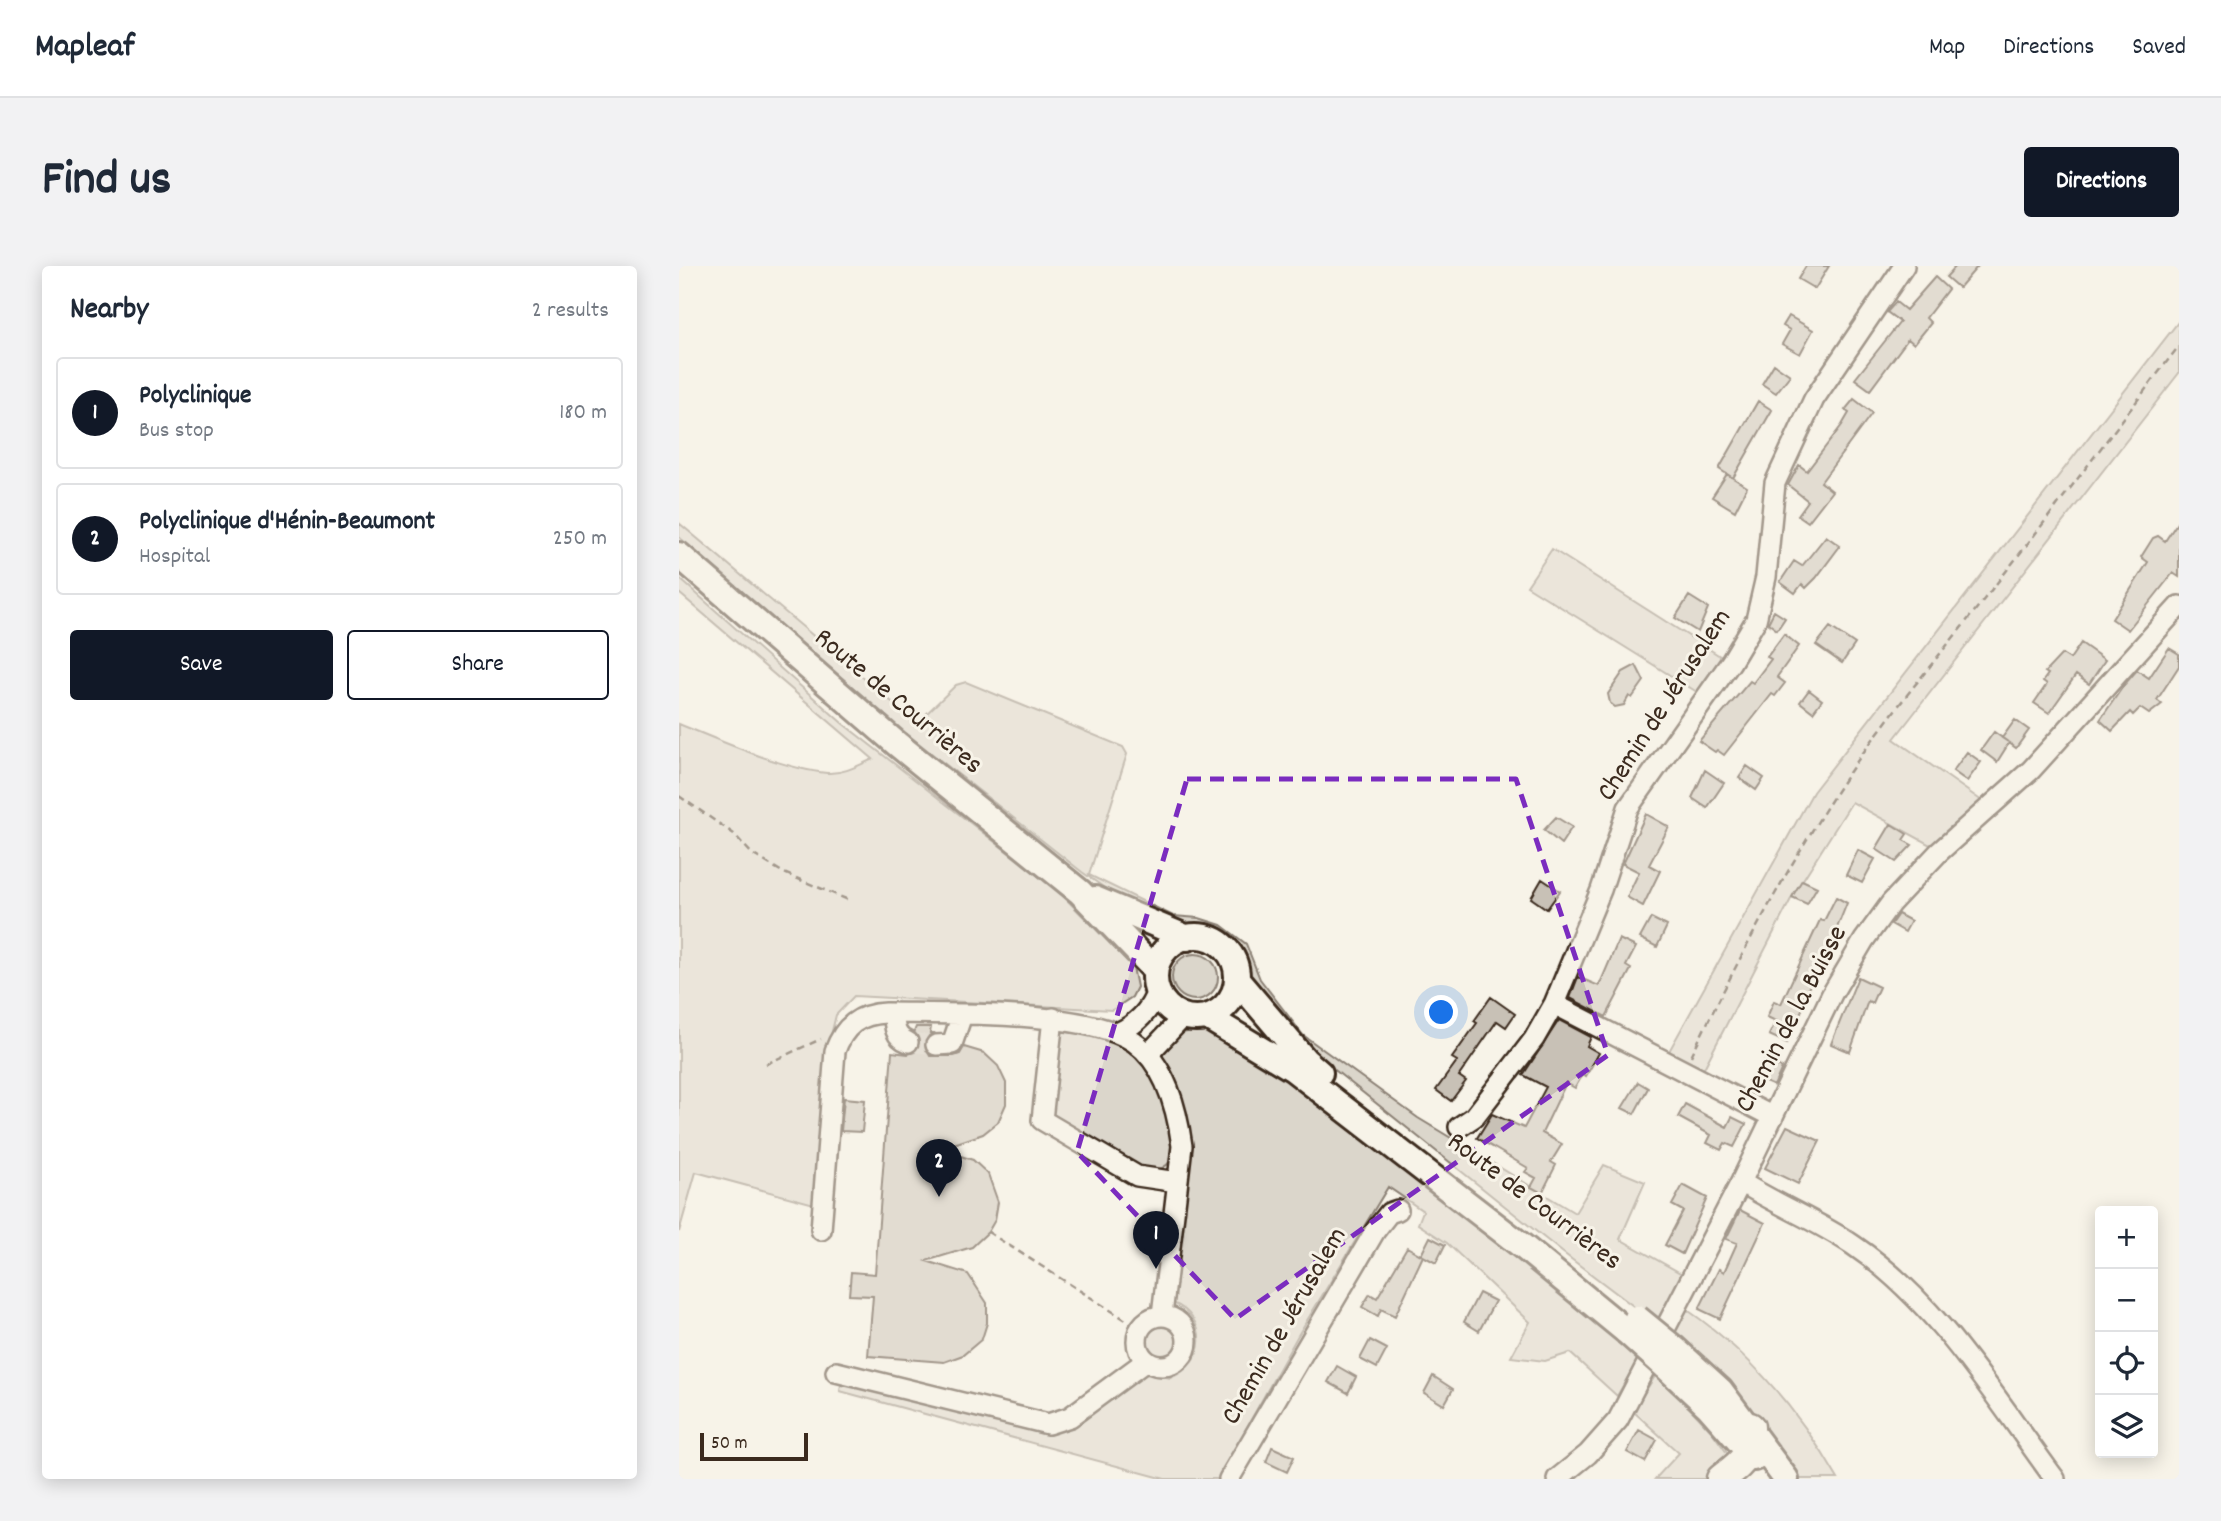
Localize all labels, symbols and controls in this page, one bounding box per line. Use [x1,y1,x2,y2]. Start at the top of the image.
text: Mapleaf [35,25,135,72]
text: Map [1929,31,1965,65]
text: Directions [2003,31,2094,65]
text: Saved [2132,31,2186,65]
text: Find us [42,147,171,217]
button: Directions [2024,147,2179,217]
text: Nearby [70,290,148,333]
text: 2 results [532,295,609,328]
text: Polyclinique [139,378,251,415]
text: 1 [92,397,98,430]
text: 180 m [559,397,607,430]
text: Bus stop [139,415,214,448]
text: Polyclinique d'Hénin-Beaumont [139,504,435,541]
text: 2 [90,523,100,556]
text: 250 m [553,523,607,556]
text: Hospital [139,541,210,574]
street label: Chemin de Jérusalem [1589,602,1743,810]
street label: Route de Courrières [804,620,990,786]
button: Save [70,630,333,700]
button: Share [347,630,609,700]
street label: Chemin de la Buisse [1727,919,1859,1121]
your location [1424,995,1458,1029]
street label: Route de Courrières [1437,1124,1629,1282]
pin: 2 [916,1139,962,1197]
map controls [2095,1206,2158,1458]
button: + [2095,1206,2158,1269]
pin: 1 [1133,1211,1179,1269]
street label: Chemin de Jérusalem [1213,1221,1359,1433]
button: − [2095,1269,2158,1332]
button: locate [2095,1332,2158,1395]
button: layers [2095,1395,2158,1458]
scale bar [700,1430,809,1462]
text: 50 m [711,1431,748,1458]

